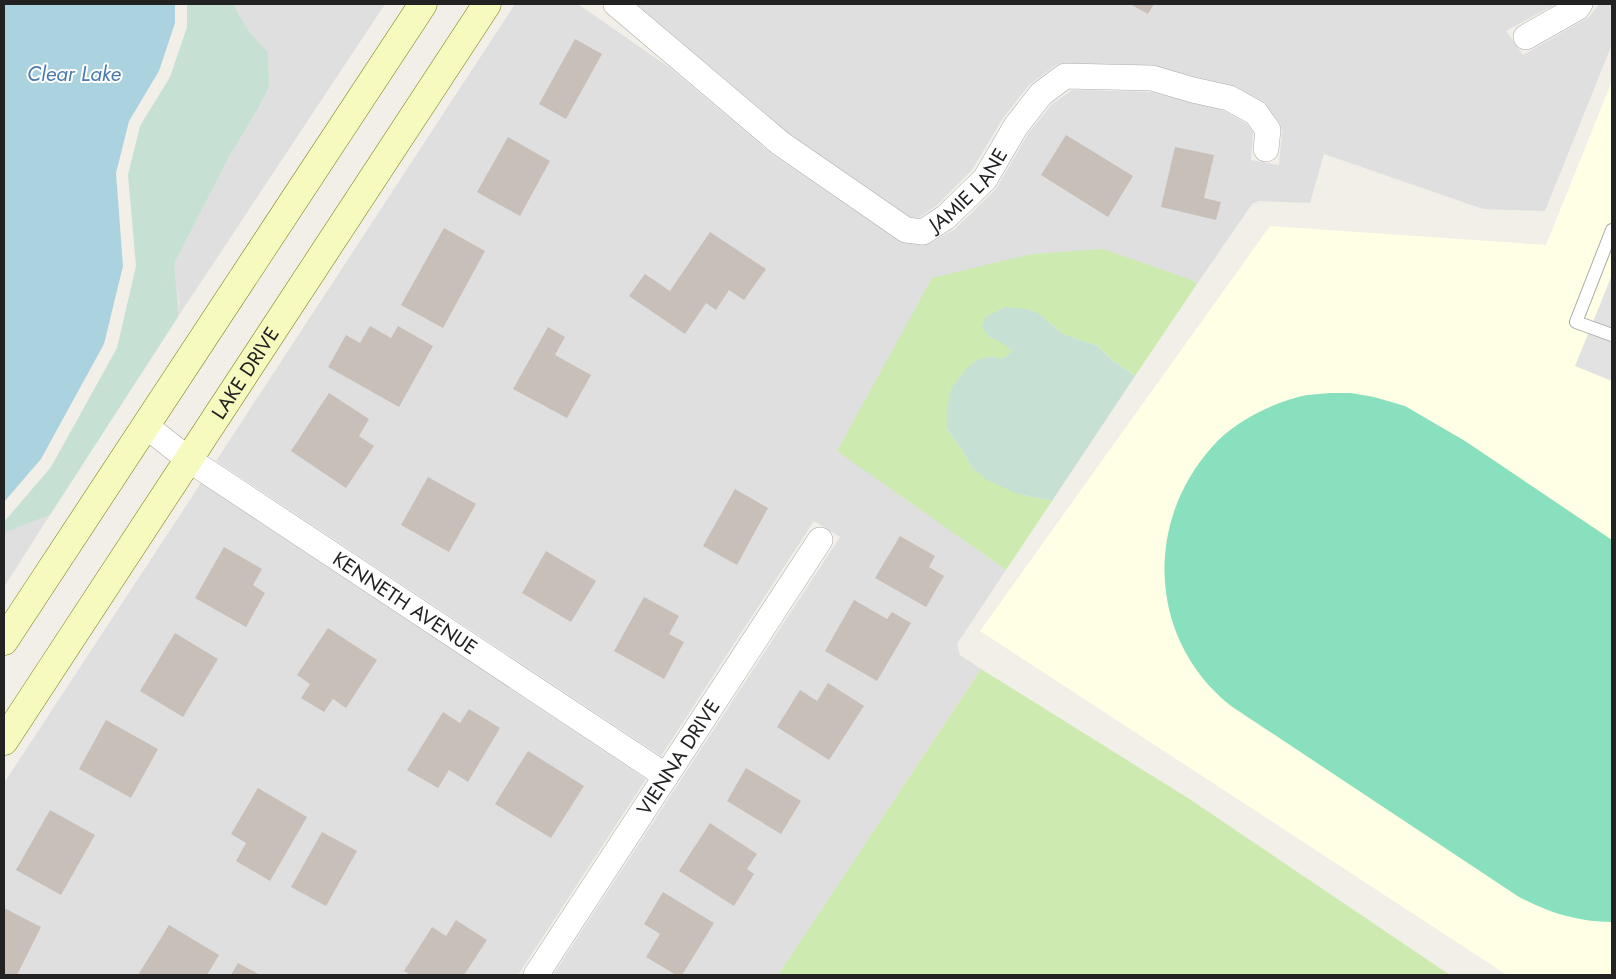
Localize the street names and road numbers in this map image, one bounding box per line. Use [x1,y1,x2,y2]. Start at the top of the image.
street label: JAMIE LANE [921,143,1014,240]
street label: LAKE DRIVE [204,321,286,425]
street label: KENNETH AVENUE [327,544,483,662]
street label: VIENNA DRIVE [630,694,727,821]

